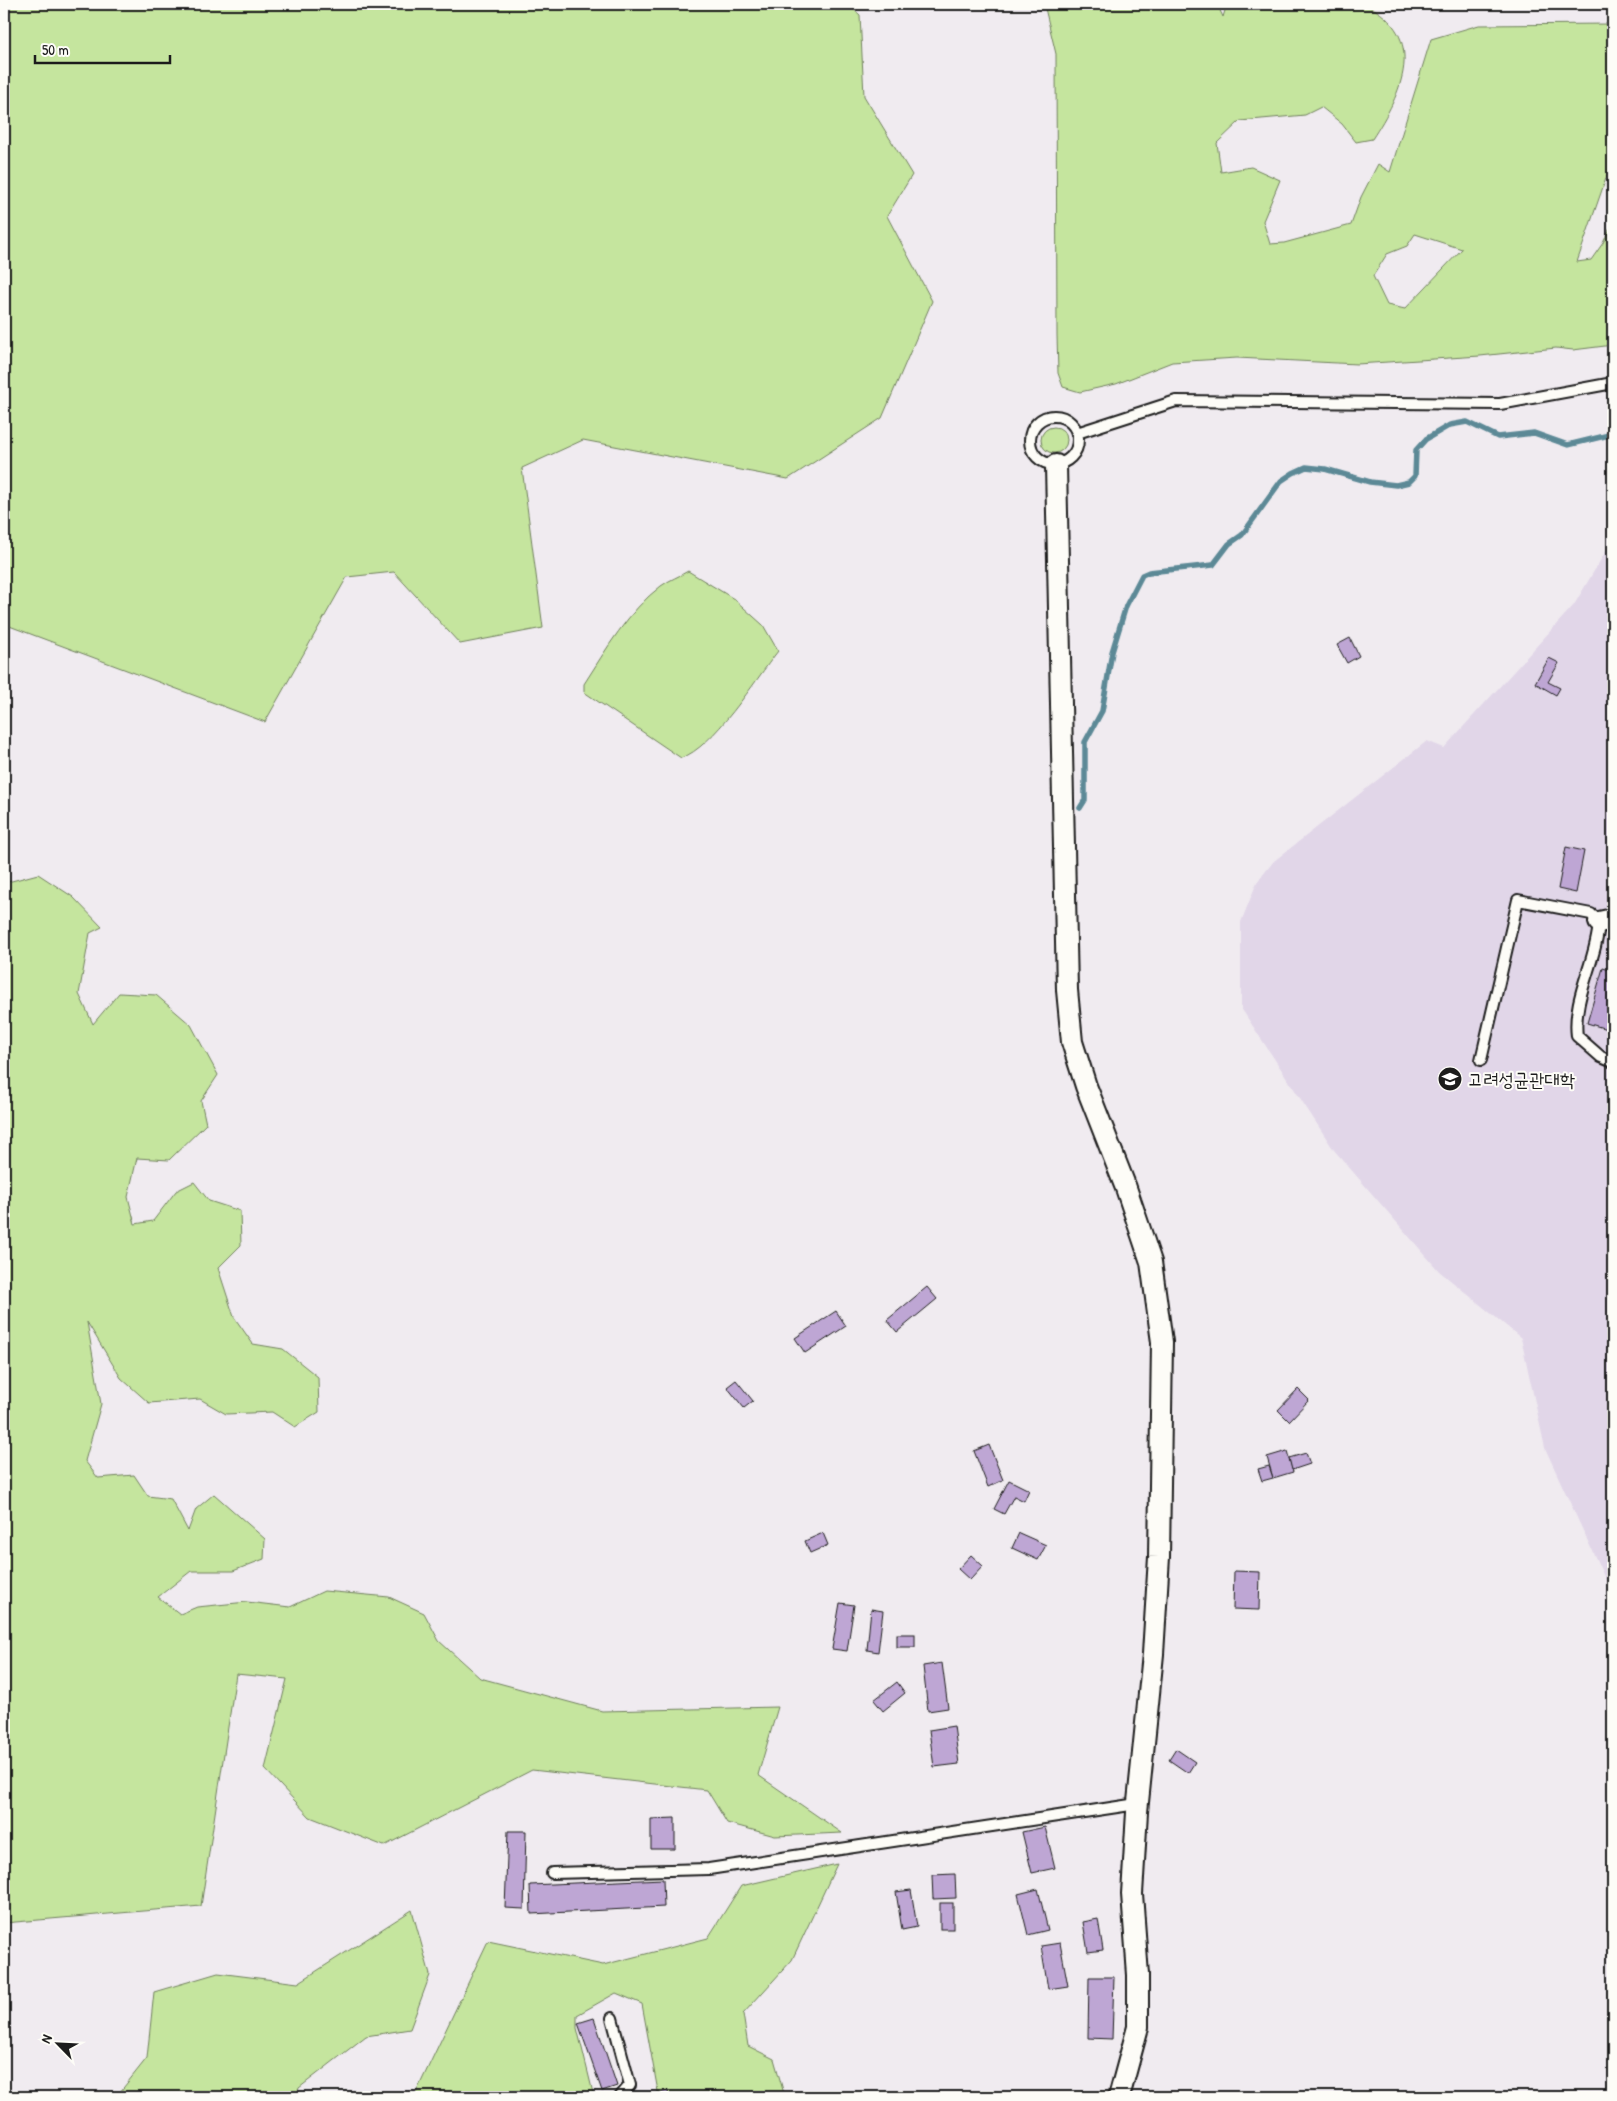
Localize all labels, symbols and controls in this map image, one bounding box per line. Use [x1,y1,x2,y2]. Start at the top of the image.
scale bar [35,32,170,64]
text: 50 m [42,39,69,60]
school or university icon: 고려성균관대학 [1437,1066,1463,1092]
place label: 고려성균관대학 [1468,1066,1575,1092]
north arrow [32,2018,82,2068]
text: N [35,2031,56,2046]

